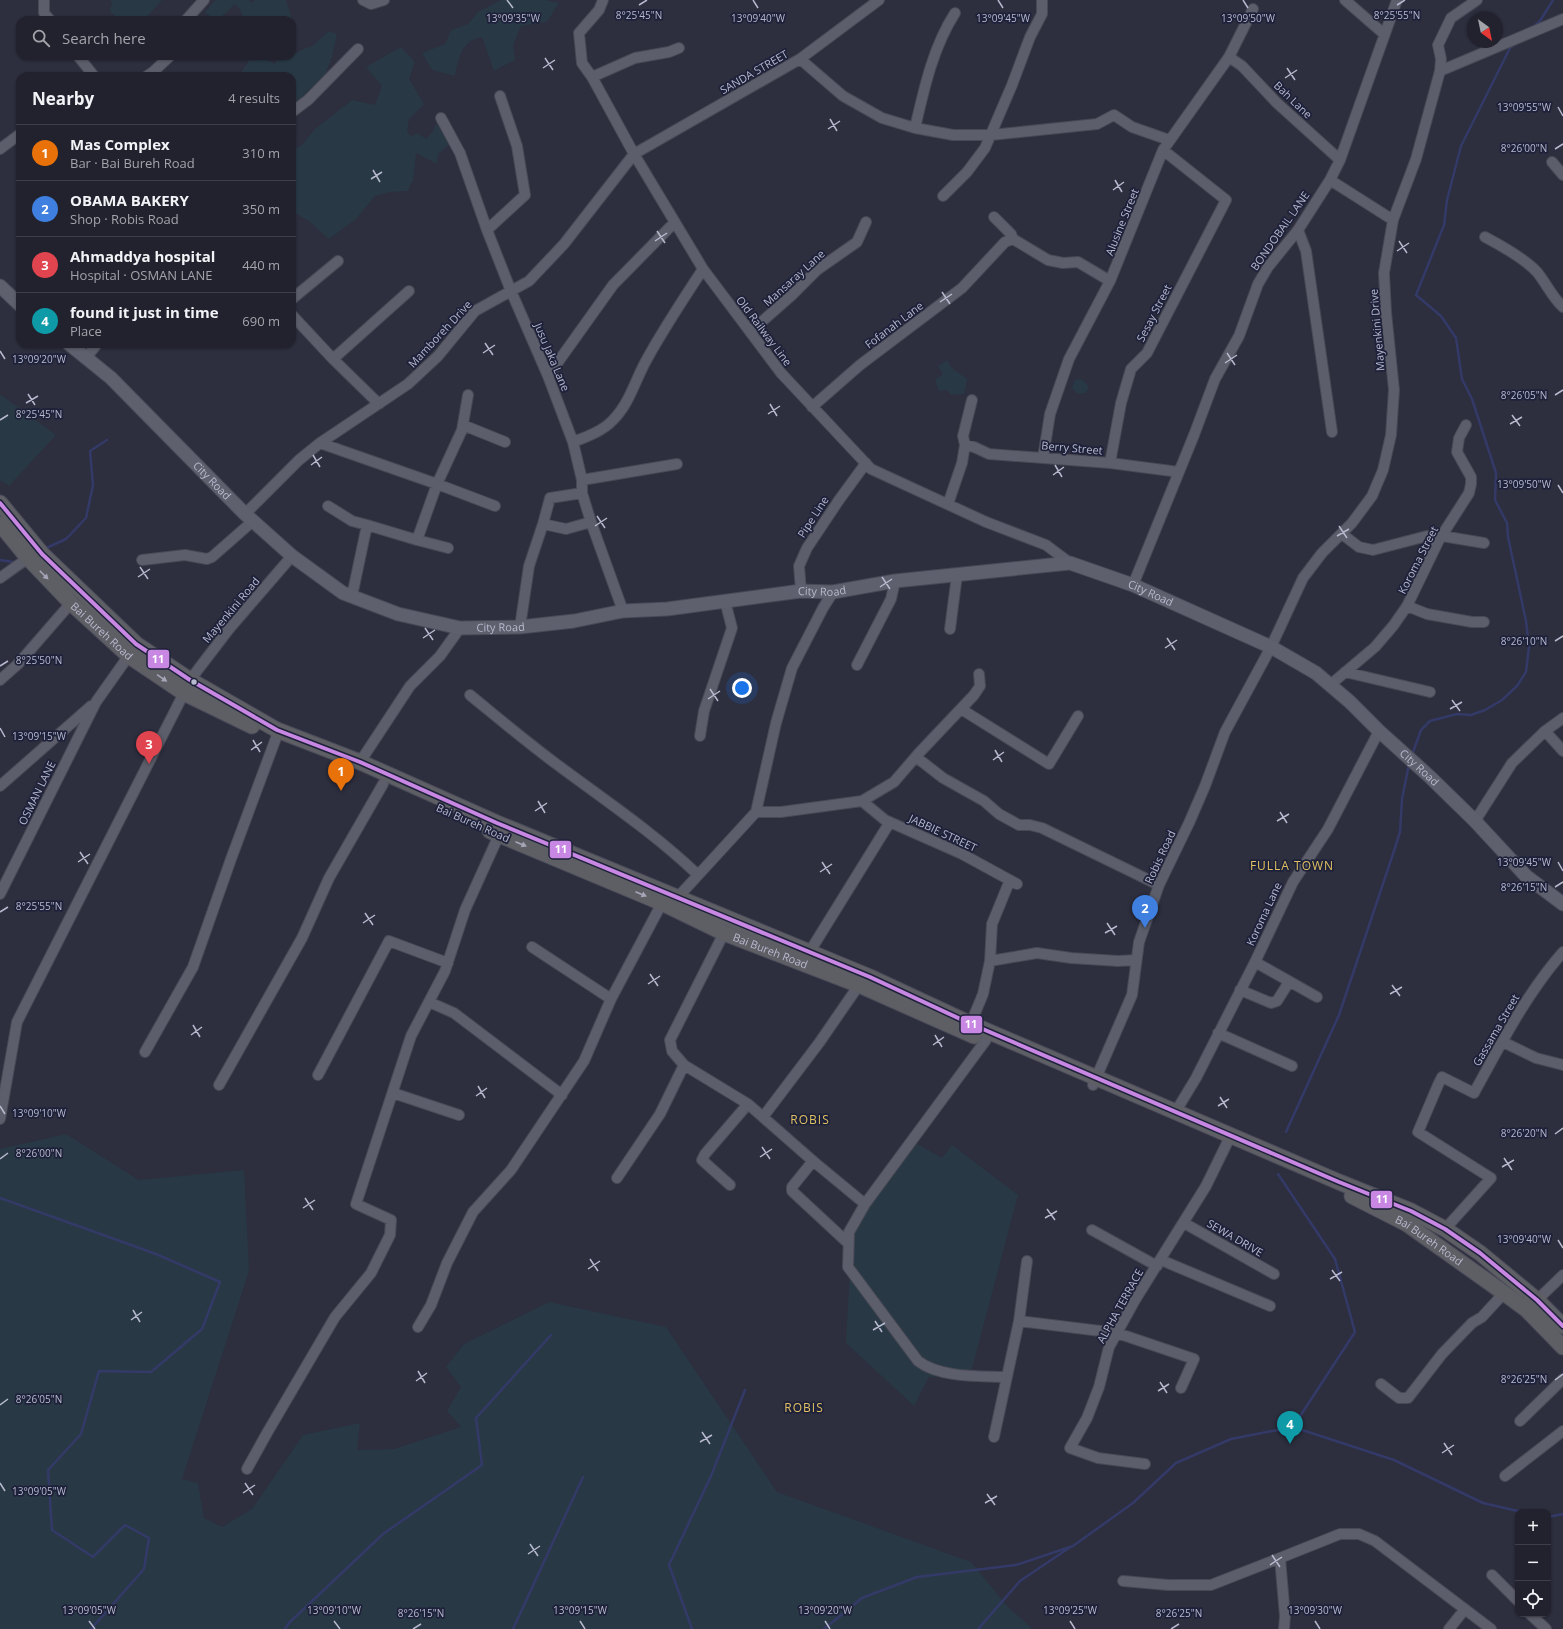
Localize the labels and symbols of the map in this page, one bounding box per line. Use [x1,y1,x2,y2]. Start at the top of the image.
text: 8°25'45"N [616,8,662,22]
text: 8°25'55"N [1374,8,1420,22]
text: 13°09'35"W [486,11,541,25]
text: 13°09'40"W [731,11,786,25]
text: 13°09'45"W [976,11,1031,25]
text: 13°09'50"W [1221,11,1276,25]
north arrow [1467,12,1503,48]
street label: SANDA STREET [717,46,791,97]
street label: Bah Lane [1271,78,1316,122]
text: 13°09'55"W [1497,100,1552,114]
text: 8°26'00"N [1501,141,1547,155]
street label: Alusine Street [1101,186,1142,258]
street label: BONDOBAIL LANE [1247,188,1312,273]
street label: Mansaray Lane [760,246,828,309]
street label: Sesay Street [1133,281,1174,344]
street label: Mayenkini Drive [1365,288,1388,372]
street label: Old Railway Line [733,293,796,369]
street label: Mamboreh Drive [405,297,475,370]
street label: Fofanah Lane [861,298,926,351]
street label: Jusu Jaka Lane [531,319,574,393]
text: 13°09'20"W [12,352,67,366]
text: 8°26'05"N [1501,388,1547,402]
text: 8°25'45"N [16,407,62,421]
street label: Berry Street [1041,437,1103,458]
street label: City Road [190,458,235,503]
text: 13°09'50"W [1497,477,1552,491]
street label: Pipe Line [794,493,832,540]
street label: Koroma Street [1394,523,1441,596]
one-way arrow [39,570,49,579]
street label: Mayenkini Road [199,574,263,646]
street label: City Road [1126,576,1176,609]
street label: City Road [798,582,847,599]
street label: Bai Bureh Road [68,598,136,663]
street label: City Road [476,619,525,635]
text: 8°26'10"N [1501,634,1547,648]
line badge: 11 [147,649,170,669]
text: 11 [152,651,164,666]
text: 8°25'50"N [16,653,62,667]
one-way arrow [157,674,168,682]
unlabelled marker [189,677,199,687]
your location [732,678,752,698]
text: 13°09'15"W [12,729,67,743]
pin: 3 [136,731,162,764]
street label: City Road [1397,745,1443,789]
street label: OSMAN LANE [15,758,59,827]
pin: 1 [328,758,354,791]
street label: Bai Bureh Road [434,800,512,846]
street label: JABBIE STREET [906,810,980,855]
street label: Robis Road [1141,828,1178,886]
line badge: 11 [549,840,572,859]
text: 11 [555,841,567,856]
one-way arrow [516,842,528,848]
text: 13°09'45"W [1497,855,1552,869]
district label: FULLA TOWN [1250,857,1334,874]
street label: Koroma Lane [1242,880,1285,948]
text: 8°26'15"N [1501,880,1547,894]
one-way arrow [636,892,648,898]
pin: 2 [1132,895,1158,928]
text: 8°25'55"N [16,899,62,913]
street label: Bai Bureh Road [731,929,810,972]
street label: Gassama Street [1469,991,1522,1068]
line badge: 11 [960,1015,983,1034]
text: 11 [965,1016,977,1031]
text: 13°09'10"W [12,1106,67,1120]
district label: ROBIS [790,1111,830,1128]
text: 8°26'20"N [1501,1126,1547,1140]
text: 8°26'00"N [16,1146,62,1160]
line badge: 11 [1370,1190,1393,1209]
text: 11 [1376,1191,1388,1206]
street label: Bai Bureh Road [1393,1211,1466,1269]
street label: SEWA DRIVE [1204,1215,1266,1260]
text: 13°09'40"W [1497,1232,1552,1246]
street label: ALPHA TERRACE [1093,1266,1146,1346]
text: 8°26'25"N [1501,1372,1547,1386]
text: 8°26'05"N [16,1392,62,1406]
district label: ROBIS [784,1399,824,1416]
pin: 4 [1277,1411,1303,1444]
text: 13°09'05"W [12,1484,67,1498]
text: 13°09'05"W [62,1603,117,1617]
text: 13°09'10"W [307,1603,362,1617]
text: 13°09'15"W [553,1603,608,1617]
text: 13°09'20"W [798,1603,853,1617]
text: 13°09'25"W [1043,1603,1098,1617]
text: 13°09'30"W [1288,1603,1343,1617]
text: 8°26'15"N [398,1606,444,1620]
text: 8°26'25"N [1156,1606,1202,1620]

